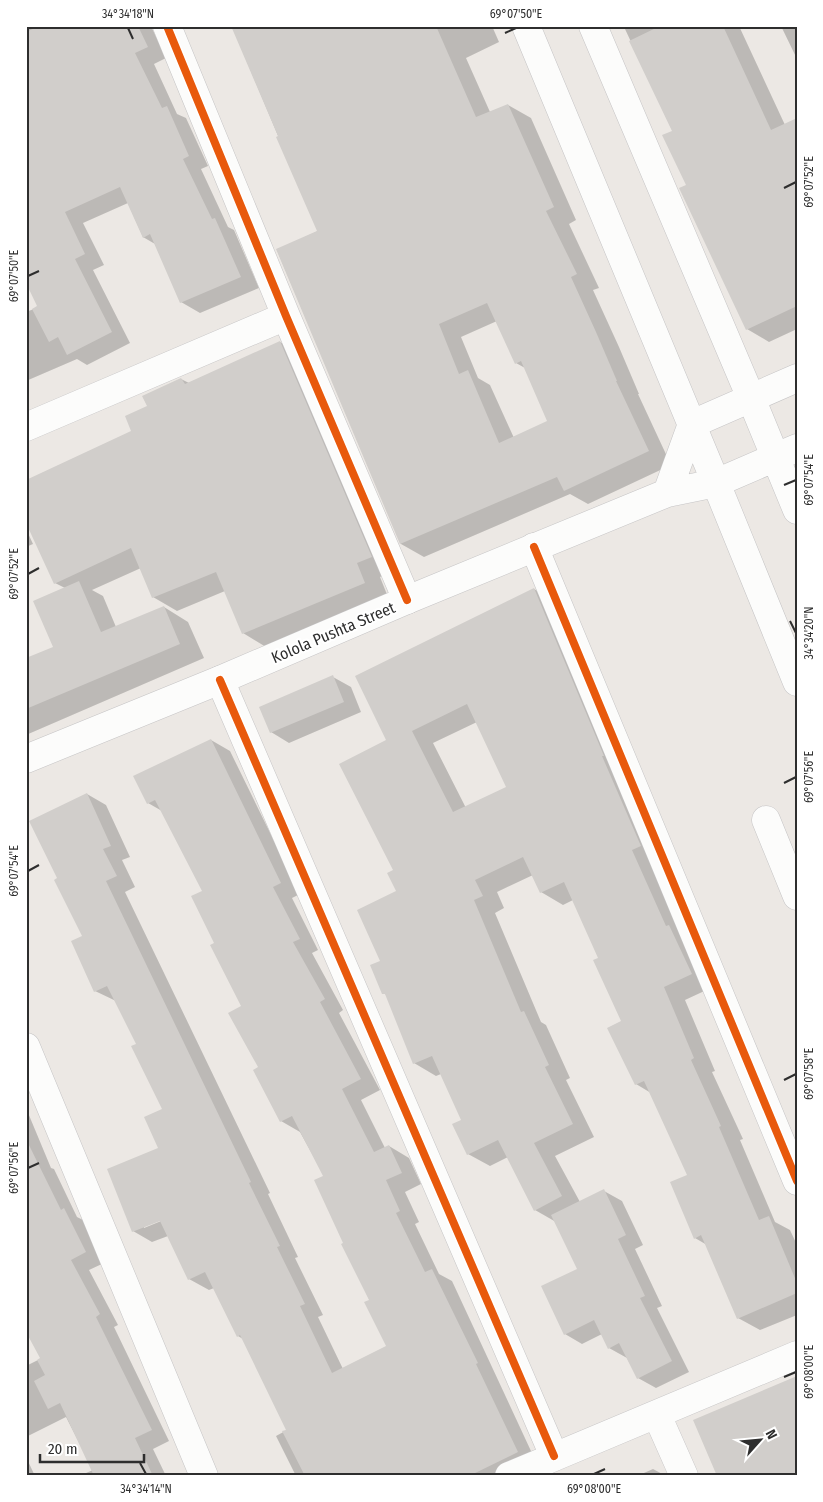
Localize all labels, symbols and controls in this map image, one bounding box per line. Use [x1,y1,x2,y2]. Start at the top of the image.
text: 34°34'18"N [102,7,154,21]
text: 69°07'50"E [490,7,543,21]
text: 69°07'52"E [802,156,816,208]
text: 69°07'50"E [7,249,21,302]
text: 69°07'54"E [802,454,816,506]
text: 69°07'52"E [7,548,21,600]
street label: Kolola Pushta Street [268,598,399,667]
text: 34°34'20"N [802,606,816,660]
text: 69°07'56"E [802,751,816,803]
text: 69°07'54"E [7,845,21,897]
text: 69°07'58"E [802,1048,816,1100]
text: 69°07'56"E [7,1142,21,1194]
text: 69°08'00"E [802,1345,816,1399]
north arrow [736,1414,786,1464]
text: N [762,1427,781,1442]
scale bar [40,1432,144,1464]
text: 20 m [48,1440,78,1458]
text: 34°34'14"N [120,1482,172,1496]
text: 69°08'00"E [567,1482,621,1496]

